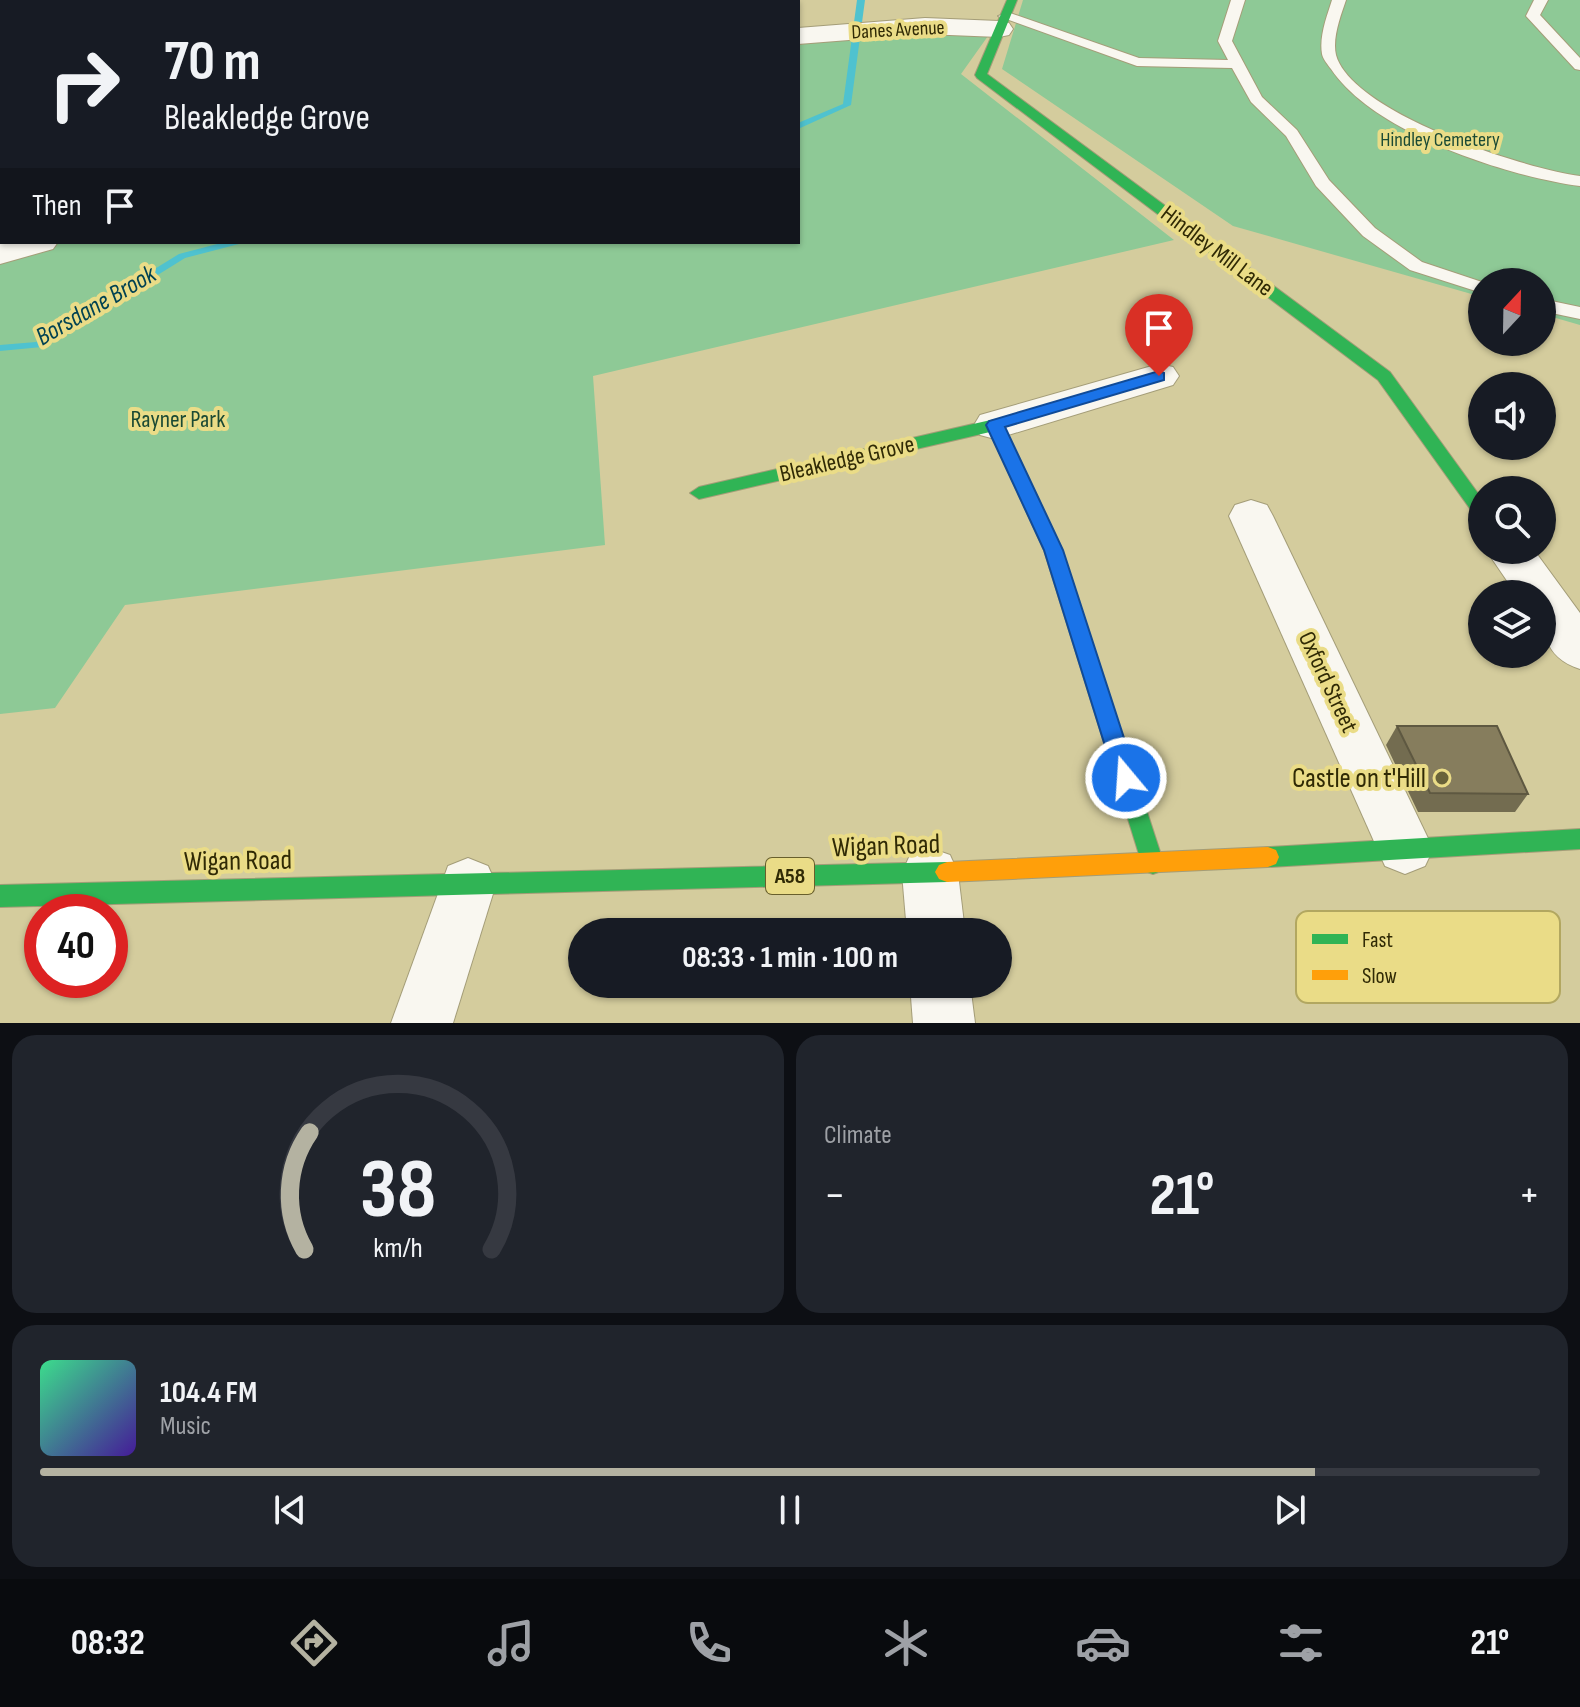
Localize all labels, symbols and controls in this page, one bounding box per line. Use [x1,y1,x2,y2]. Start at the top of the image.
street label: Danes Avenue [851,16,945,44]
text: 70 m [164,29,261,96]
icon: right [32,32,136,136]
text: Bleakledge Grove [164,97,370,140]
park label: Hindley Cemetery [1380,128,1500,152]
icon: arrive [98,184,142,228]
text: Then [32,188,82,224]
street label: Hindley Mill Lane [1155,199,1279,303]
water label: Borsdane Brook [30,259,163,353]
north arrow [1468,268,1556,356]
map controls [1468,268,1556,668]
pin [1125,294,1193,376]
icon: arrive [1137,306,1181,350]
button: sound [1468,372,1556,460]
park label: Rayner Park [131,405,225,434]
street label: Bleakledge Grove [777,429,917,489]
button: search [1468,476,1556,564]
button: layers [1468,580,1556,668]
street label: Oxford Street [1292,627,1364,737]
position arrow [1084,736,1168,820]
place label: Castle on t'Hill [1292,762,1426,795]
marker: Castle on t'Hill [1433,769,1451,787]
street label: Wigan Road [831,828,941,864]
street label: Wigan Road [184,844,292,878]
road number: A58 [766,858,814,894]
speed limit sign: 40 [24,894,128,998]
legend [1296,911,1560,1003]
text: Fast [1362,927,1393,954]
text: 08:33 · 1 min · 100 m [682,940,898,976]
text: Slow [1362,963,1397,990]
text: Climate [824,1120,892,1151]
text: 38 [360,1141,436,1241]
text: 21° [1149,1160,1215,1232]
text: − [824,1169,846,1222]
text: + [1518,1169,1540,1222]
text: km/h [373,1231,423,1266]
text: 104.4 FM [160,1375,257,1411]
text: Music [160,1411,211,1442]
icon: previous [268,1488,312,1532]
icon: pause [768,1488,812,1532]
icon: next [1268,1488,1312,1532]
icon: directions [286,1615,342,1671]
icon: music [483,1615,539,1671]
icon: phone [681,1615,737,1671]
icon: climate [878,1615,934,1671]
icon: car [1075,1615,1131,1671]
icon: filters [1273,1615,1329,1671]
text: 08:32 [71,1622,145,1665]
text: 21° [1470,1622,1509,1665]

